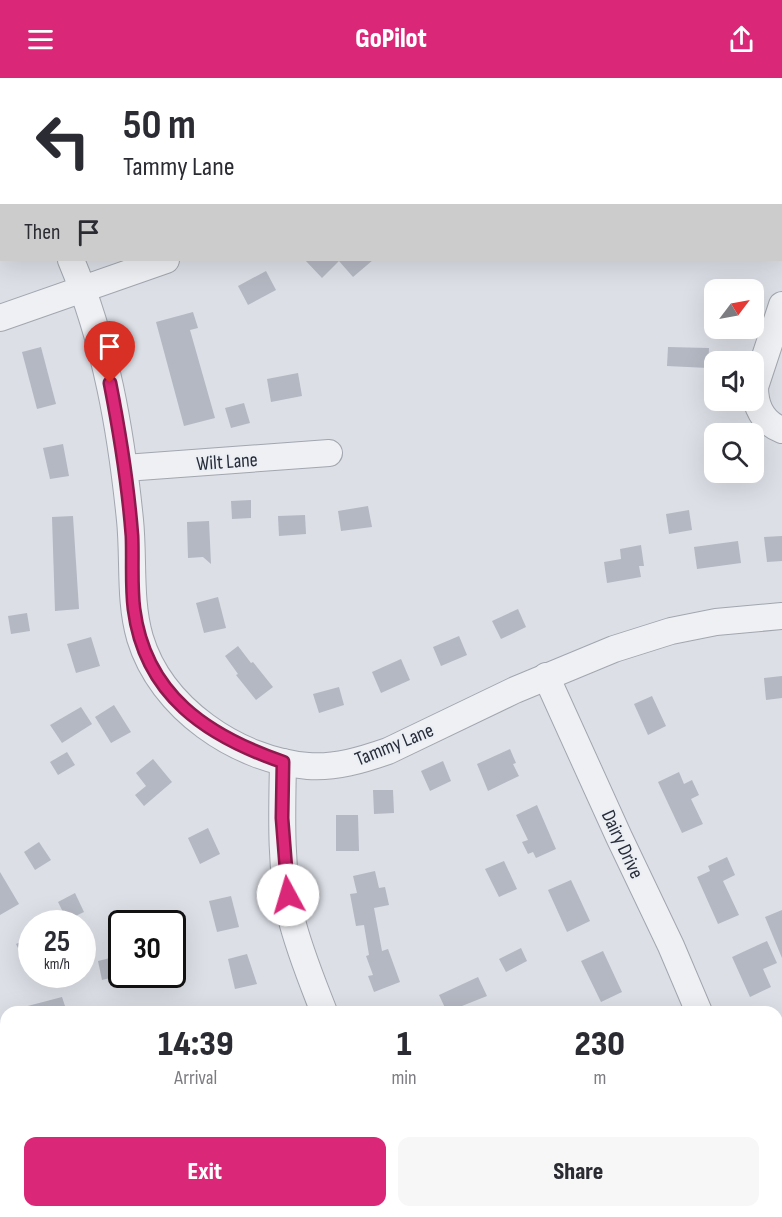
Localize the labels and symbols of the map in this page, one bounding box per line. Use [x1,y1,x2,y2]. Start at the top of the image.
north arrow [704,279,764,339]
pin [84,321,135,383]
street label: Wilt Lane [196,448,259,476]
street label: Tammy Lane [352,718,437,772]
street label: Dairy Drive [596,806,648,883]
position arrow [256,863,320,927]
speed limit sign: 30 [108,910,186,988]

